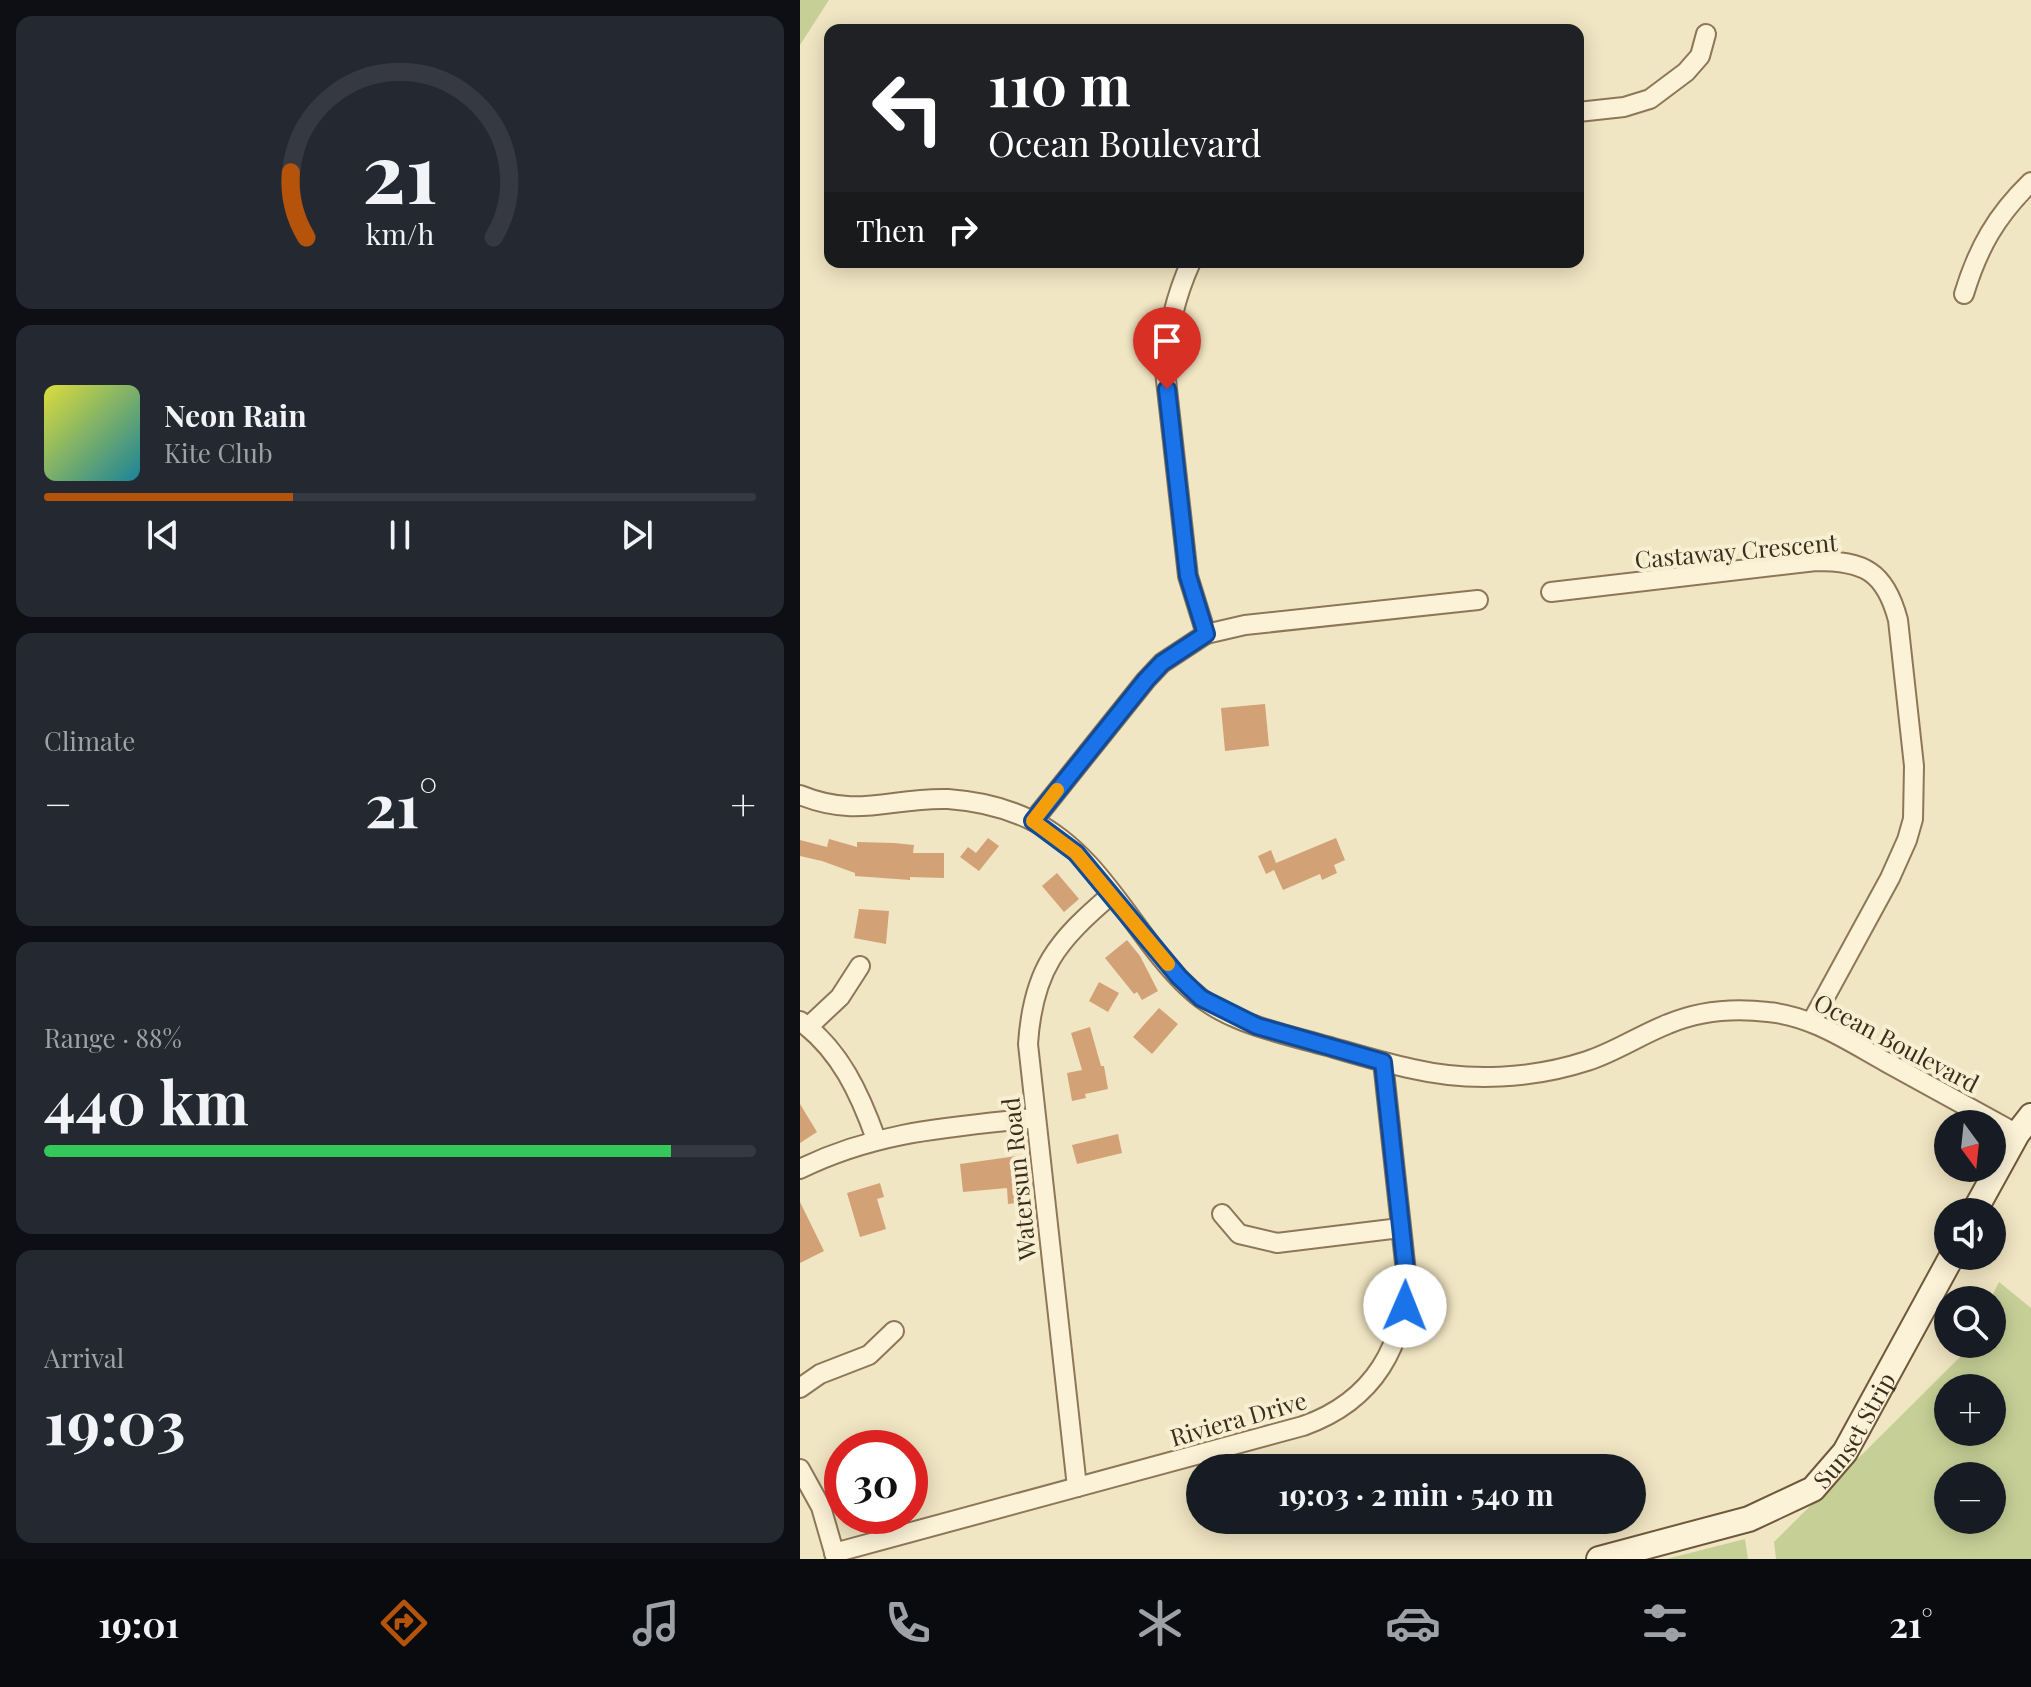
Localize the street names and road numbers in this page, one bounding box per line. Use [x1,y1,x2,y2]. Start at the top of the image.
street label: Castaway Crescent [1633,525,1839,575]
street label: Ocean Boulevard [1809,985,1985,1099]
street label: Watersun Road [994,1096,1043,1263]
street label: Sunset Strip [1805,1366,1902,1495]
street label: Riviera Drive [1166,1383,1310,1453]

